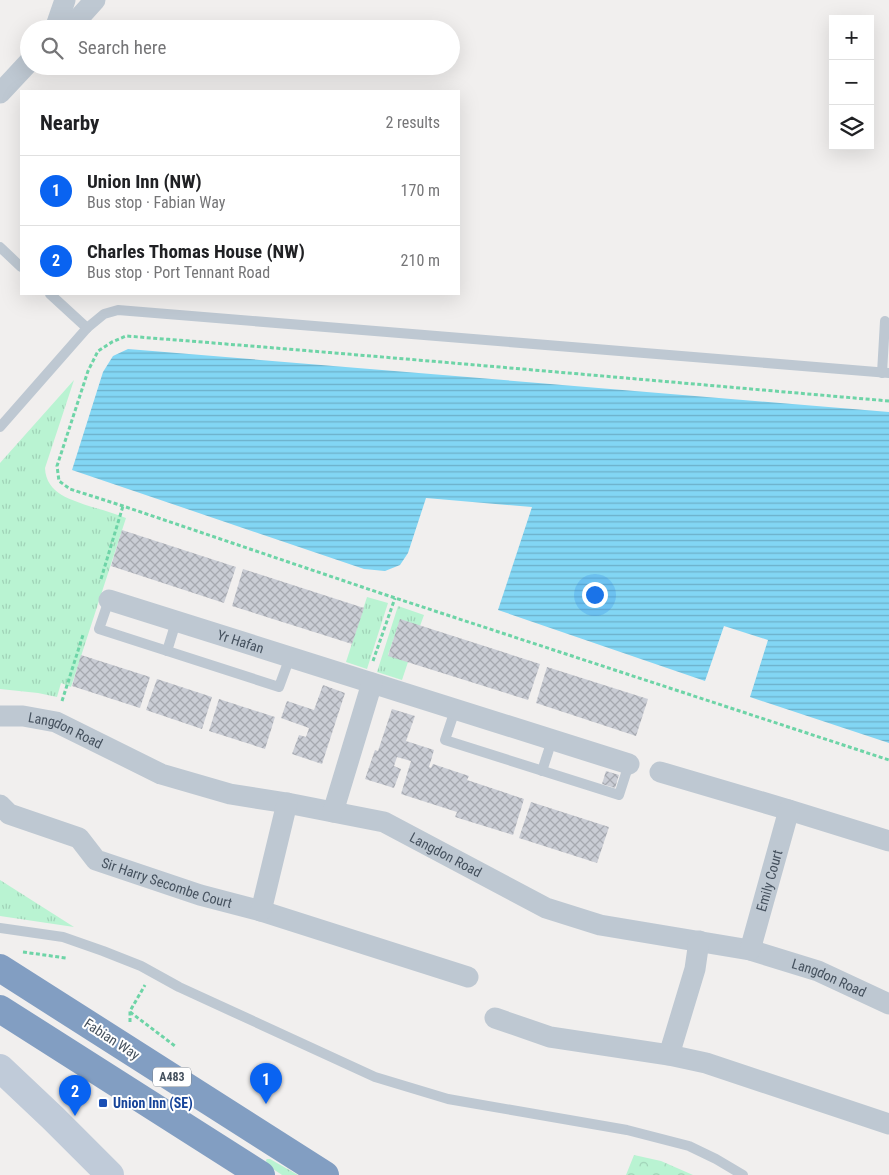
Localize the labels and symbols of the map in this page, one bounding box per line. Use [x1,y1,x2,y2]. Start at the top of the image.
your location [582,582,608,608]
street label: Yr Hafan [215,627,266,656]
street label: Langdon Road [27,709,105,752]
street label: Langdon Road [407,829,484,880]
street label: Emily Court [753,848,786,913]
street label: Sir Harry Secombe Court [99,854,234,911]
street label: Langdon Road [790,955,869,1000]
street label: Fabian Way [81,1015,143,1063]
pin: 1 [250,1063,282,1104]
road number: A483 [153,1068,191,1086]
pin: 2 [59,1075,91,1116]
place label: Union Inn (SE) [113,1095,193,1112]
marker: Union Inn (SE) [97,1097,109,1109]

